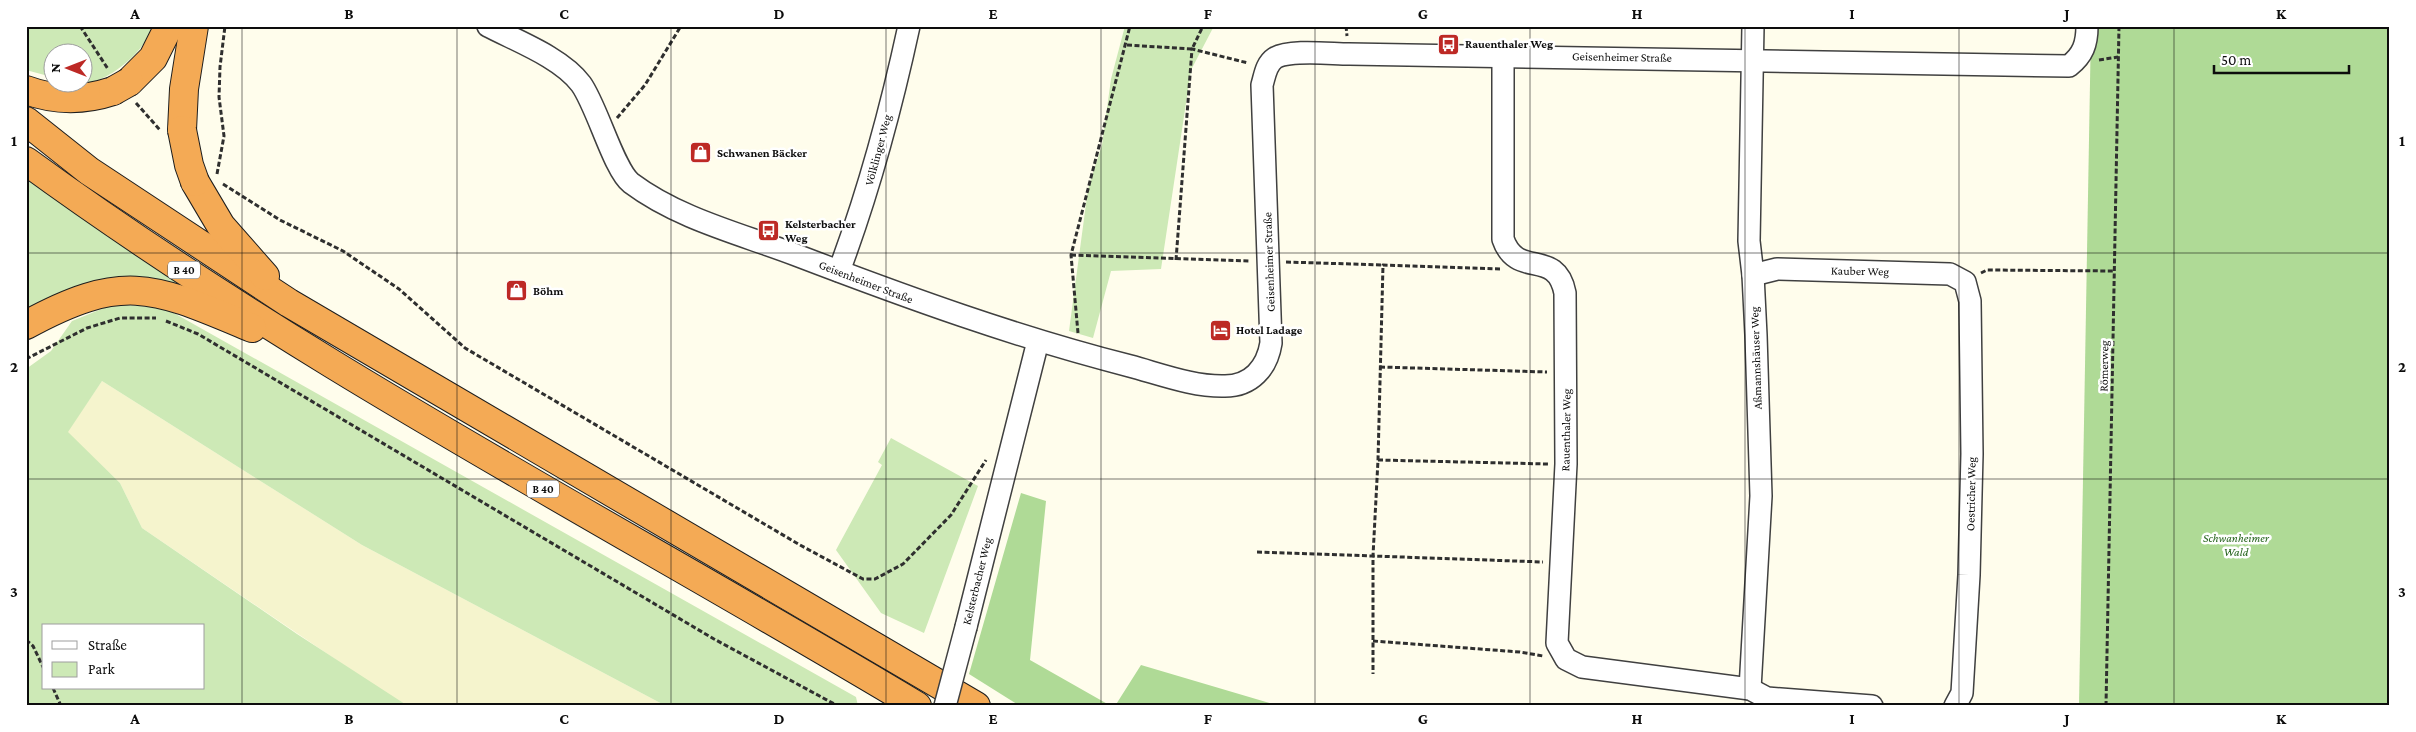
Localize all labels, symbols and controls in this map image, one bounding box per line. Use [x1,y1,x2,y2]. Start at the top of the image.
text: A [129,5,140,22]
text: B [344,5,354,22]
text: C [559,5,569,22]
text: D [773,5,785,22]
text: E [988,5,998,22]
text: F [1204,5,1213,22]
text: G [1418,5,1428,22]
text: H [1632,5,1643,22]
text: I [1849,5,1855,22]
text: J [2062,5,2070,22]
text: K [2276,5,2287,22]
bus stop icon: Rauenthaler Weg [1437,32,1461,56]
place label: Rauenthaler Weg [1465,37,1553,51]
north arrow [42,42,92,92]
scale bar [2214,42,2348,74]
street label: Geisenheimer Straße [1572,49,1672,65]
text: 50 m [2221,52,2251,68]
text: N [47,63,63,73]
street label: Völklinger Weg [862,113,894,187]
text: 1 [11,132,17,149]
text: 1 [2399,132,2405,149]
shop icon: Schwanen Bäcker [689,141,713,165]
place label: Schwanen Bäcker [717,146,807,160]
street label: Geisenheimer Straße [1260,212,1278,312]
place label: Kelsterbacher Weg [784,217,856,245]
bus stop icon: Kelsterbacher Weg [757,219,781,243]
street label: Geisenheimer Straße [817,258,915,306]
road number: B 40 [168,262,200,278]
street label: Kauber Weg [1831,263,1889,279]
shop icon: Böhm [505,279,529,303]
place label: Böhm [533,284,564,298]
street label: Aßmannshäuser Weg [1747,306,1765,410]
hotel icon: Hotel Ladage [1208,318,1232,342]
place label: Hotel Ladage [1236,323,1303,337]
street label: Römerweg [2097,340,2111,392]
text: 2 [10,358,18,375]
text: 2 [2398,358,2406,375]
street label: Rauenthaler Weg [1558,388,1574,471]
street label: Oestricher Weg [1963,457,1979,531]
road number: B 40 [527,480,559,498]
park label: Schwanheimer Wald [2203,531,2270,559]
street label: Kelsterbacher Weg [959,536,995,626]
text: 3 [10,583,18,600]
text: 3 [2398,583,2406,600]
legend [42,624,205,690]
text: Straße [88,637,127,653]
text: Park [88,661,115,677]
text: A [129,710,140,727]
text: B [344,710,354,727]
text: C [559,710,569,727]
text: D [773,710,785,727]
text: E [988,710,998,727]
text: F [1204,710,1213,727]
text: G [1418,710,1428,727]
text: H [1632,710,1643,727]
text: I [1849,710,1855,727]
text: J [2062,710,2070,727]
text: K [2276,710,2287,727]

